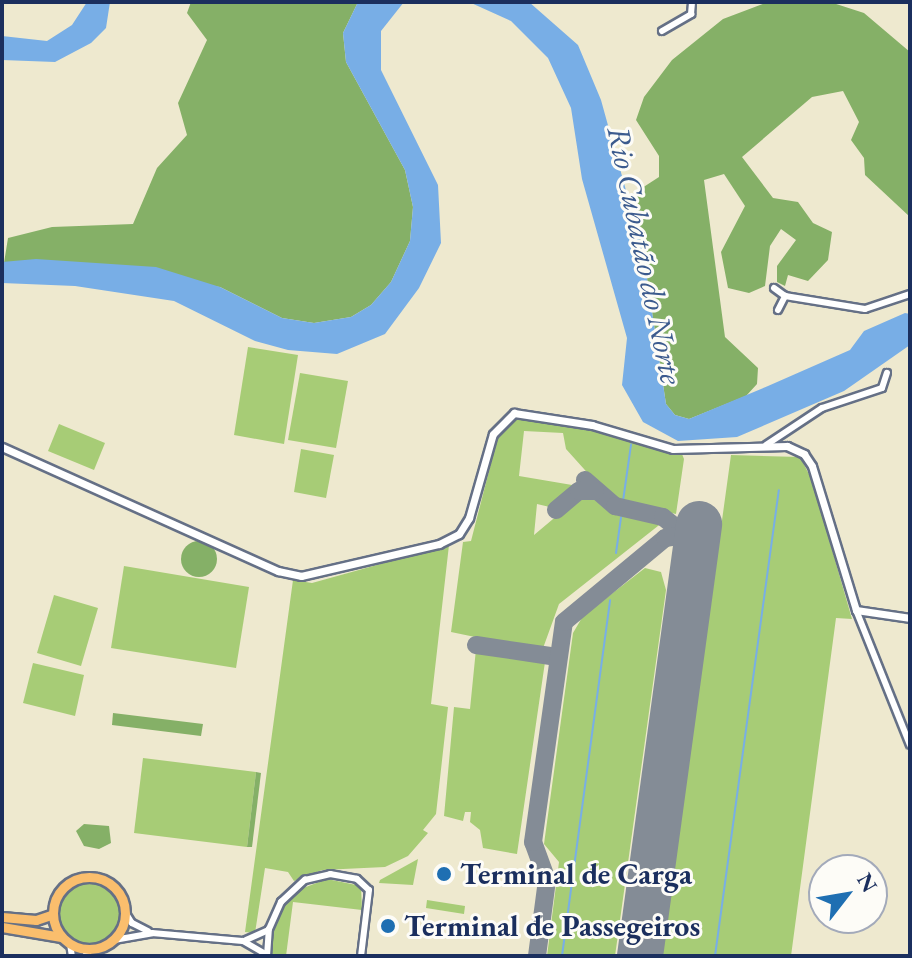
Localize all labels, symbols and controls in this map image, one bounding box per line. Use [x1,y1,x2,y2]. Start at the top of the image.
water label: Rio Cubatão do Norte [599,122,691,388]
north arrow [808,854,888,934]
place label: Terminal de Carga [460,856,692,892]
marker: Terminal de Carga [435,865,453,883]
text: N [850,867,884,898]
place label: Terminal de Passegeiros [404,908,700,944]
marker: Terminal de Passegeiros [379,917,397,935]

